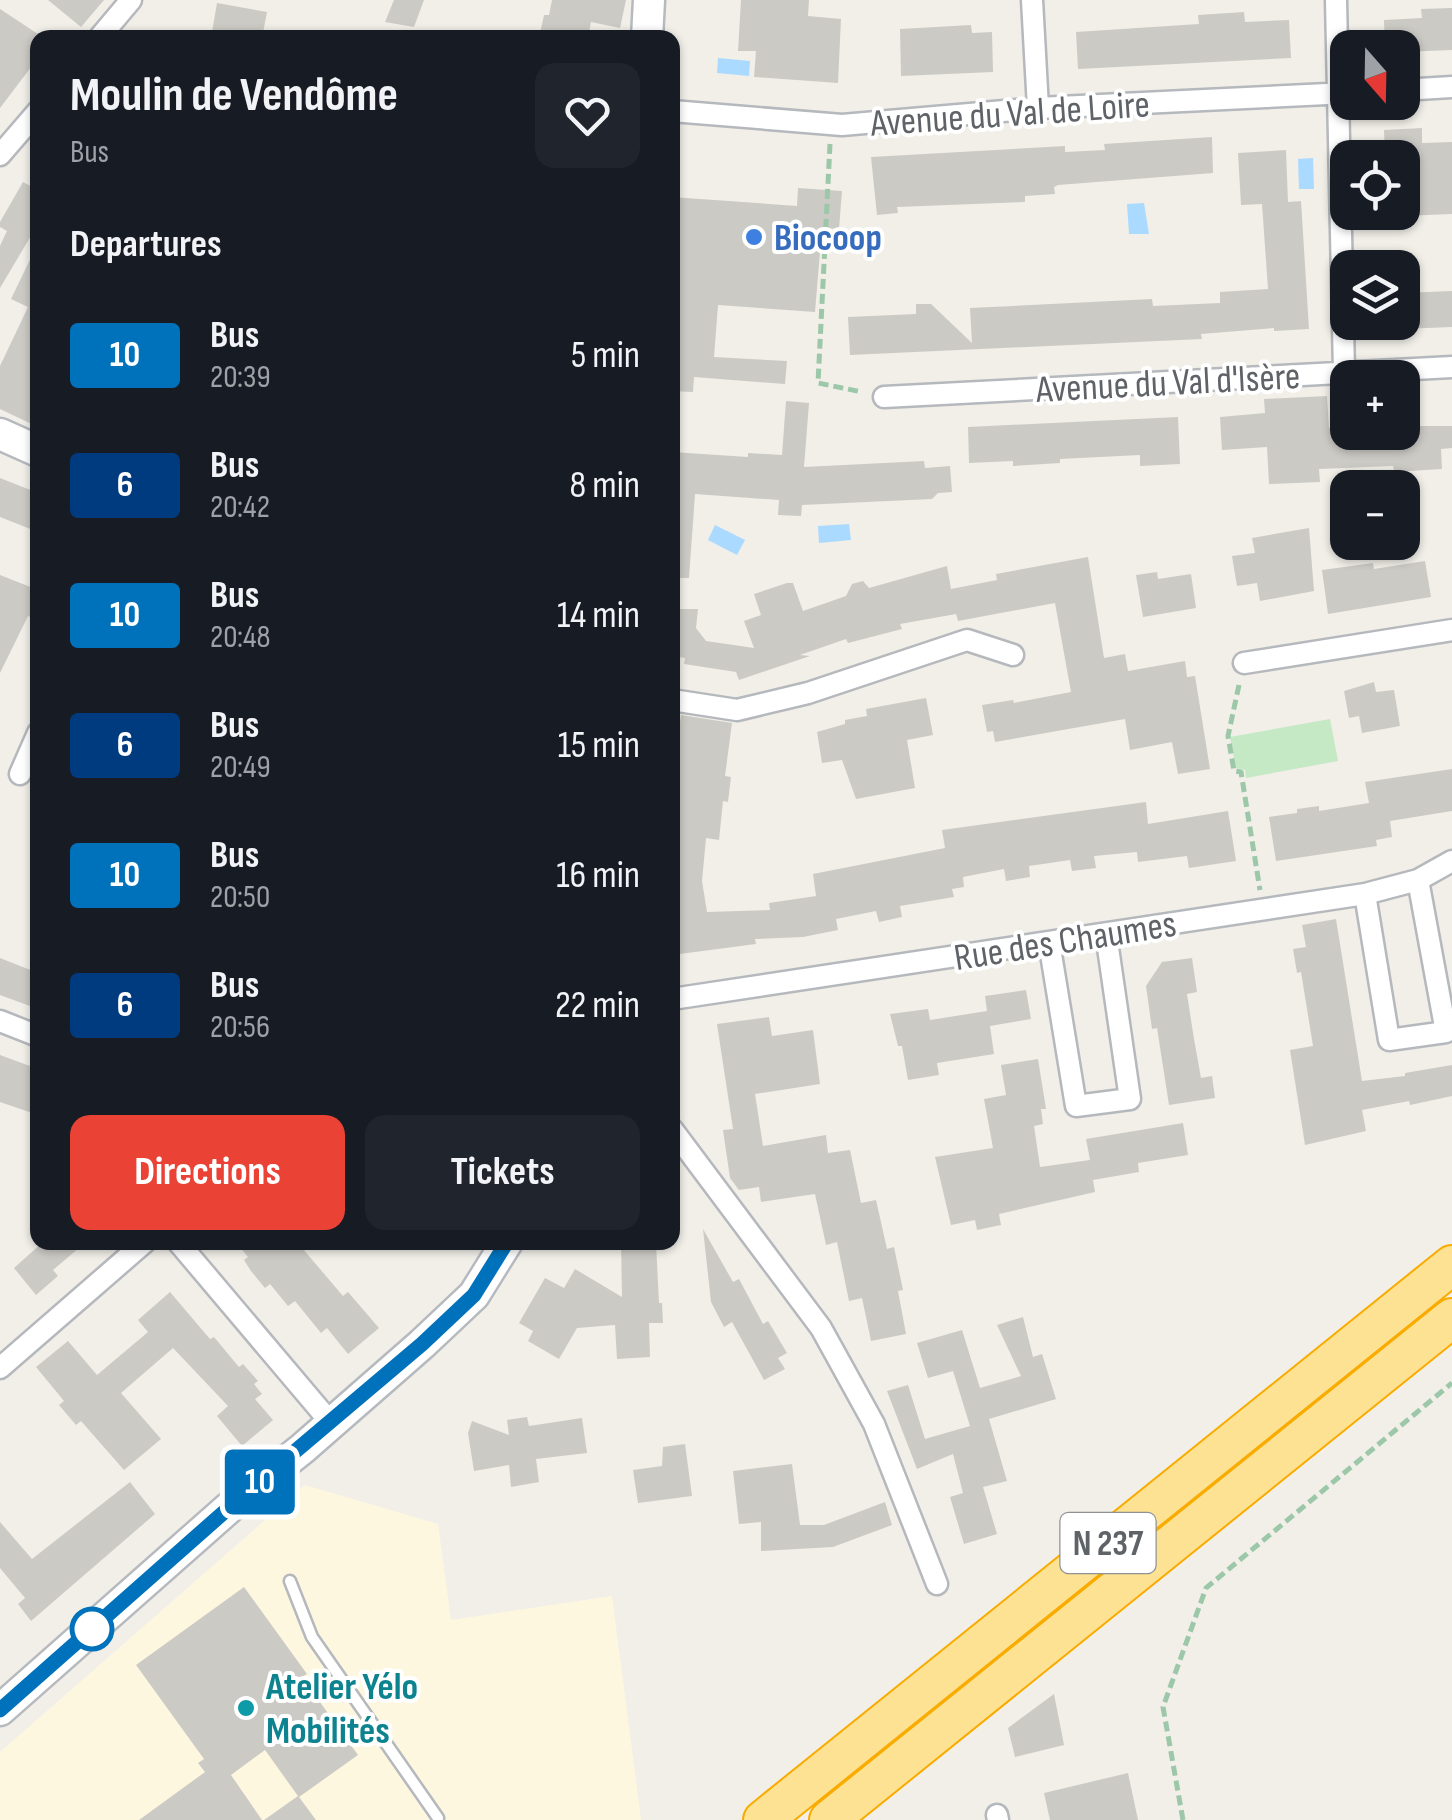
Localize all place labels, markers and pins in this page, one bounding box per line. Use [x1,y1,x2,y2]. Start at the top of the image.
place label: Biocoop [774,216,882,261]
marker: Biocoop [743,226,765,248]
unlabelled marker [71,1608,113,1650]
place label: Atelier Yélo Mobilités [265,1665,418,1754]
marker: Atelier Yélo Mobilités [235,1697,257,1719]

